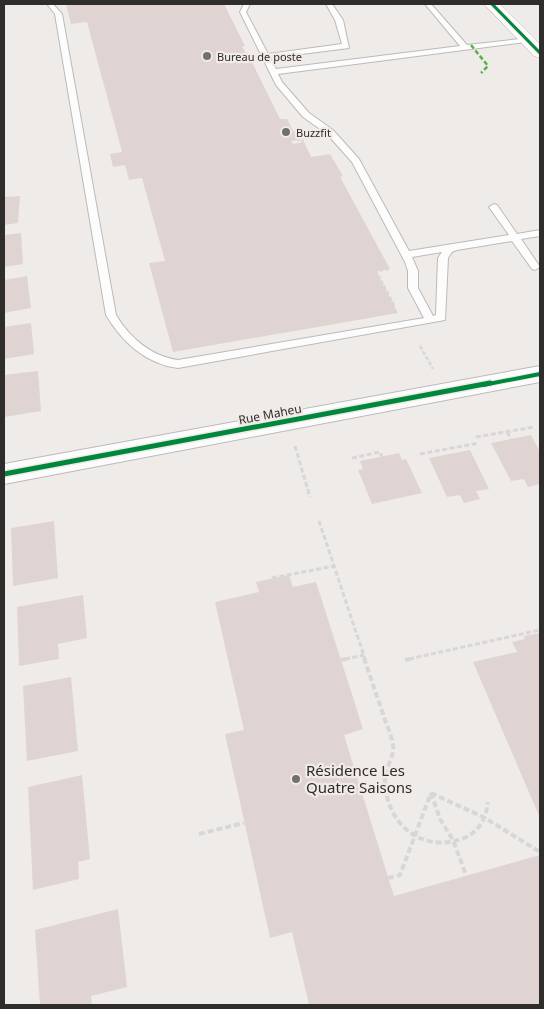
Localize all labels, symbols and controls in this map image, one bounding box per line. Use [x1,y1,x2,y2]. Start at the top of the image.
place label: Bureau de poste [217,49,302,64]
marker: Bureau de poste [201,50,213,62]
place label: Buzzfit [296,125,331,140]
marker: Buzzfit [280,126,292,138]
street label: Rue Maheu [237,400,303,428]
place label: Résidence Les Quatre Saisons [306,760,412,797]
marker: Résidence Les Quatre Saisons [290,773,302,785]

